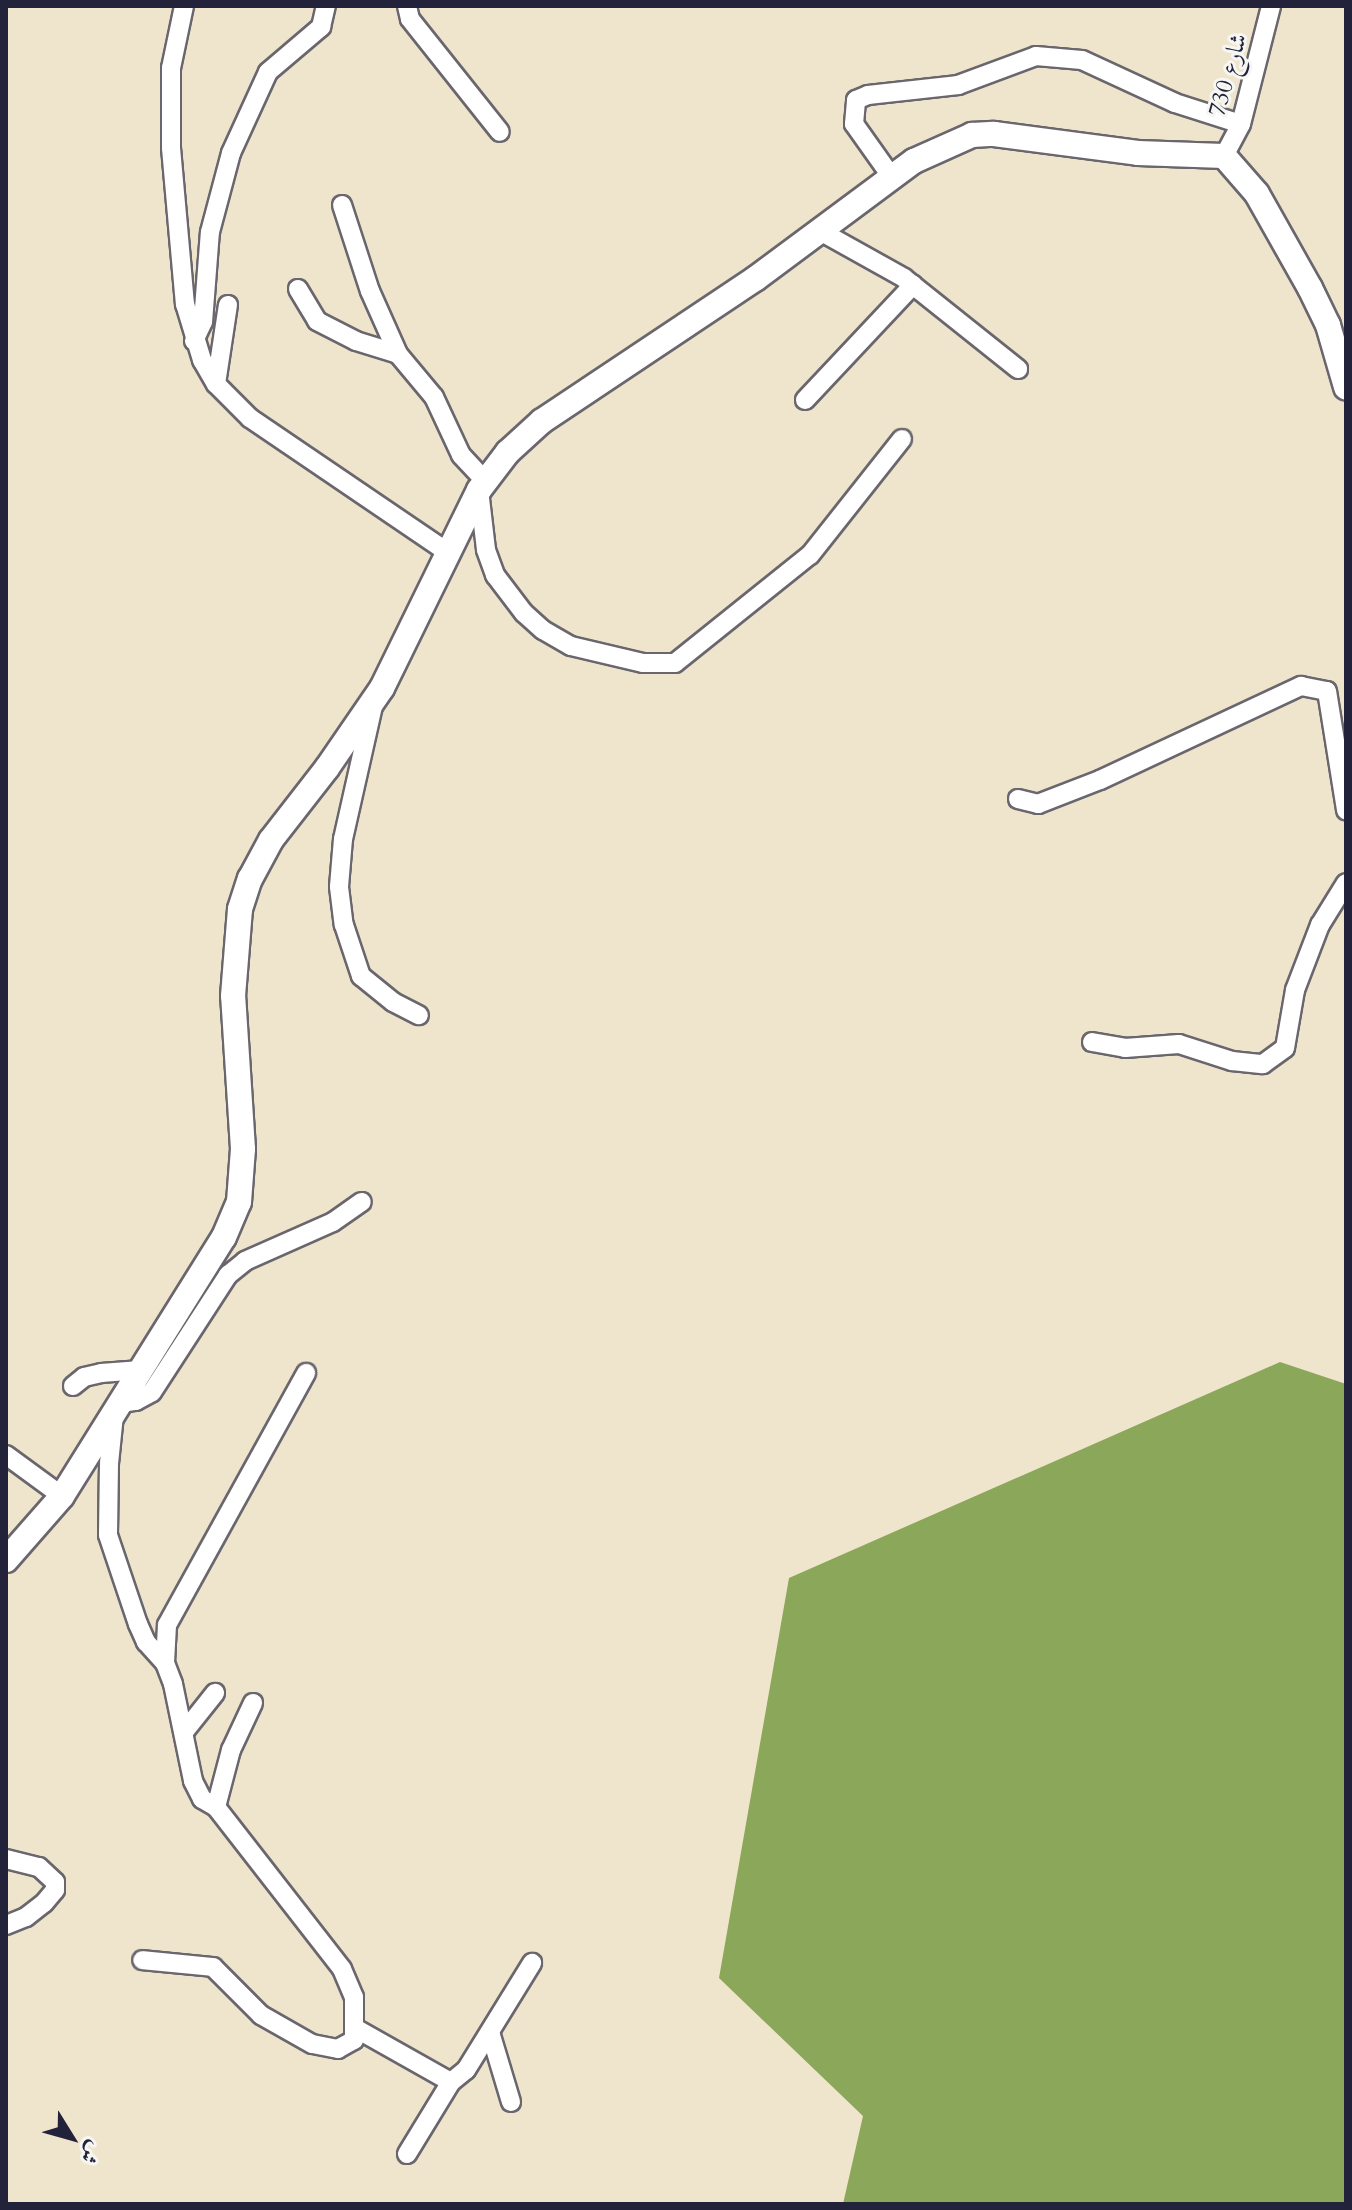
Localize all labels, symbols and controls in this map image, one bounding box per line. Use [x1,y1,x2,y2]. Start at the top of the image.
street label: شارع 730 [1202,30,1254,120]
north arrow [32,2098,112,2178]
text: ش [73,2135,110,2170]

